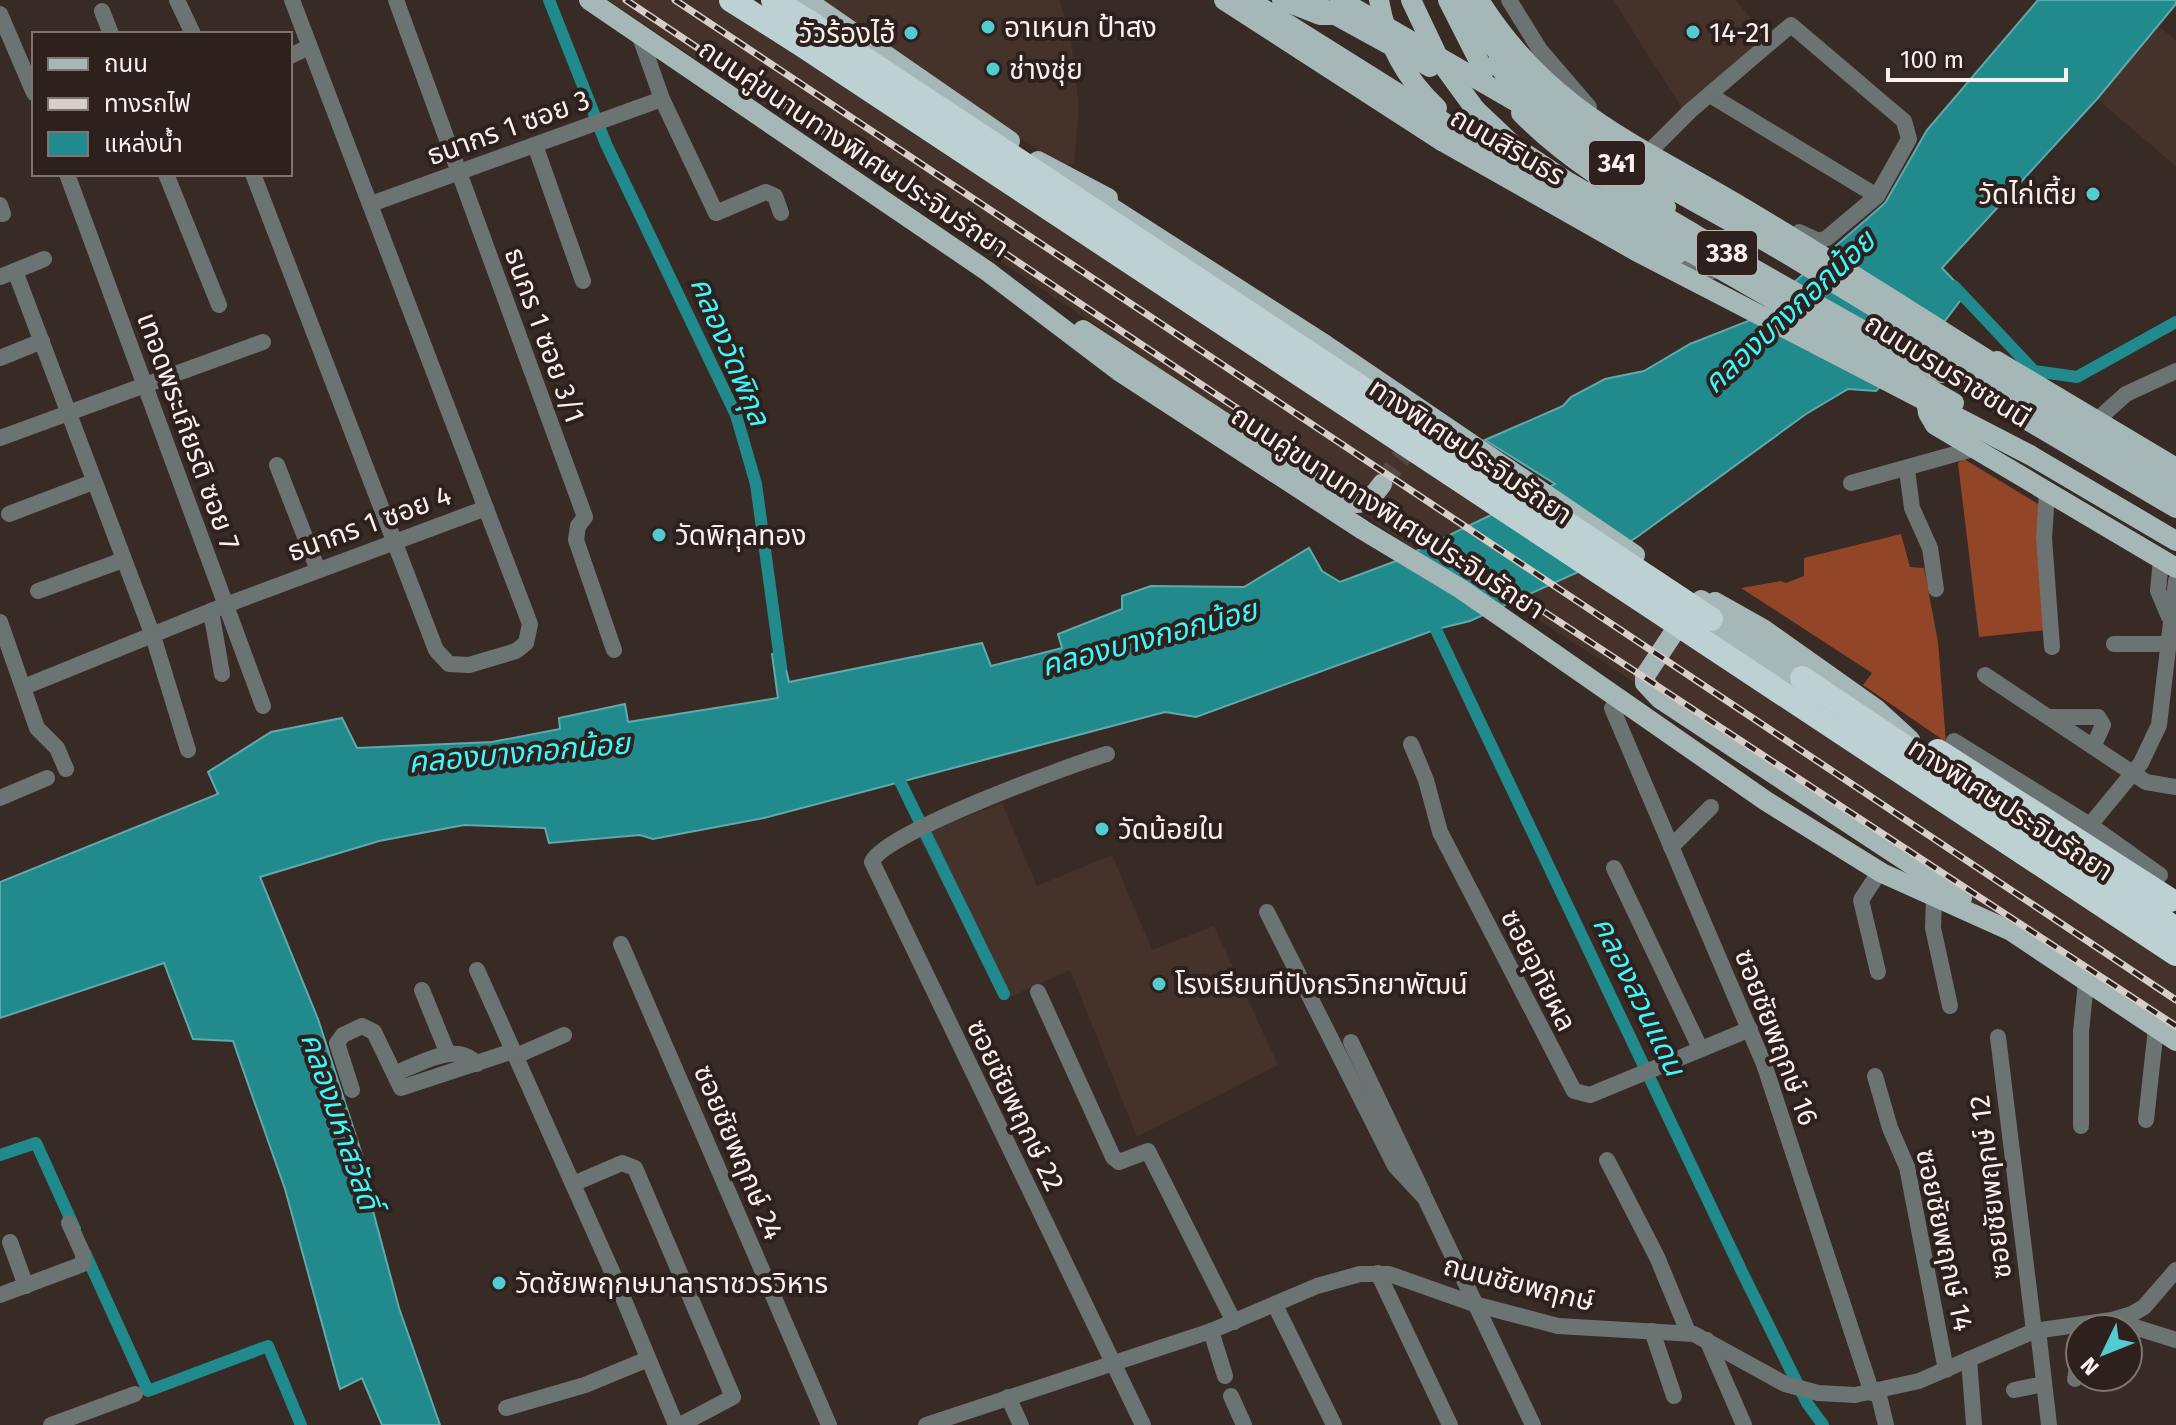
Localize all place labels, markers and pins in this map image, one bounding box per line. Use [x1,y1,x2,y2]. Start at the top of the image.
place label: อาเหนก ป้าสง [1004,11,1157,44]
place label: 14-21 [1709,16,1771,49]
place label: วัวร้องไฮ้ [799,17,895,50]
marker: อาเหนก ป้าสง [979,18,997,36]
marker: 14-21 [1684,23,1702,41]
marker: วัวร้องไฮ้ [902,24,920,42]
place label: ช่างชุ่ย [1009,53,1083,86]
marker: ช่างชุ่ย [984,60,1002,78]
place label: วัดไก่เตี้ย [1978,175,2077,211]
marker: วัดไก่เตี้ย [2084,185,2102,203]
place label: วัดพิกุลทอง [675,519,806,552]
marker: วัดพิกุลทอง [650,526,668,544]
place label: วัดน้อยใน [1118,813,1224,846]
marker: วัดน้อยใน [1093,820,1111,838]
place label: โรงเรียนทีปังกรวิทยาพัฒน์ [1175,968,1468,1001]
marker: โรงเรียนทีปังกรวิทยาพัฒน์ [1150,975,1168,993]
place label: วัดชัยพฤกษมาลาราชวรวิหาร [515,1267,828,1300]
marker: วัดชัยพฤกษมาลาราชวรวิหาร [490,1274,508,1292]

